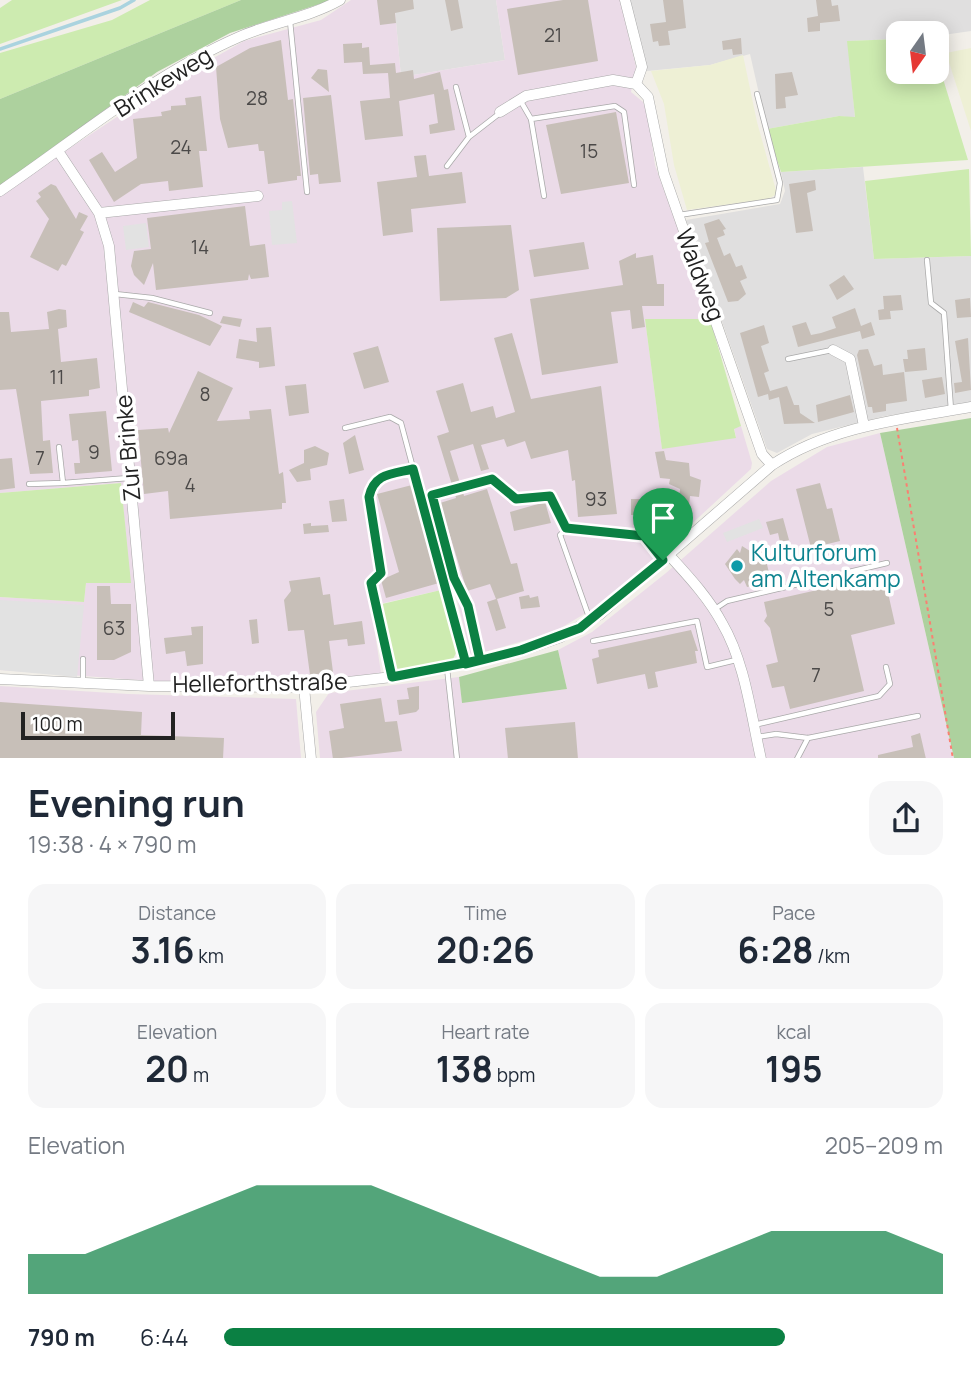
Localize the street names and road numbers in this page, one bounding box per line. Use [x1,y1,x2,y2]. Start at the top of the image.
street label: Brinkeweg [107,38,218,124]
street label: Waldweg [669,224,733,325]
street label: Zur Brinke [106,394,148,503]
street label: Helleforthstraße [172,664,348,700]

